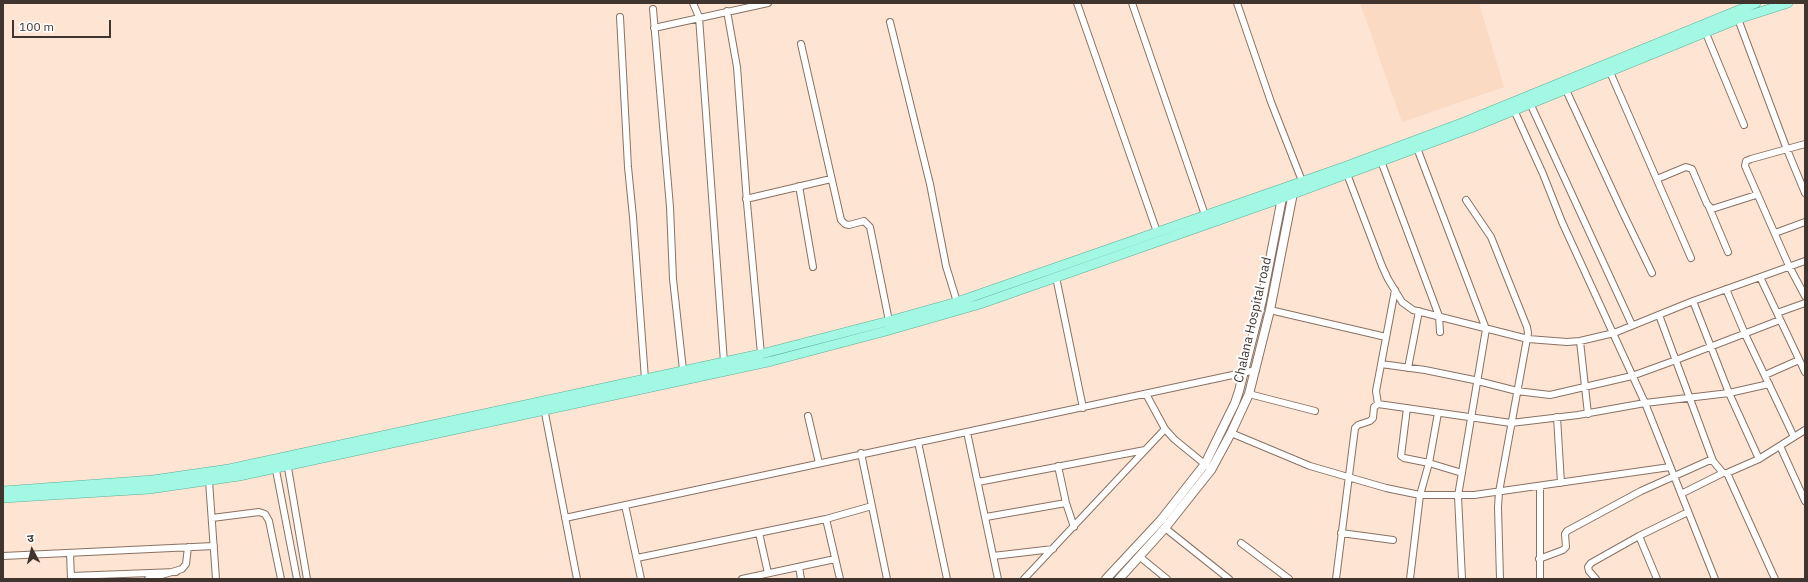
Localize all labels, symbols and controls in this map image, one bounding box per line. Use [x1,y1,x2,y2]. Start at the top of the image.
scale bar [14,12,113,38]
text: 100 m [19,19,54,34]
street label: Chalana Hospital road [1231,256,1275,384]
north arrow [12,530,52,570]
text: उ [26,531,35,545]

